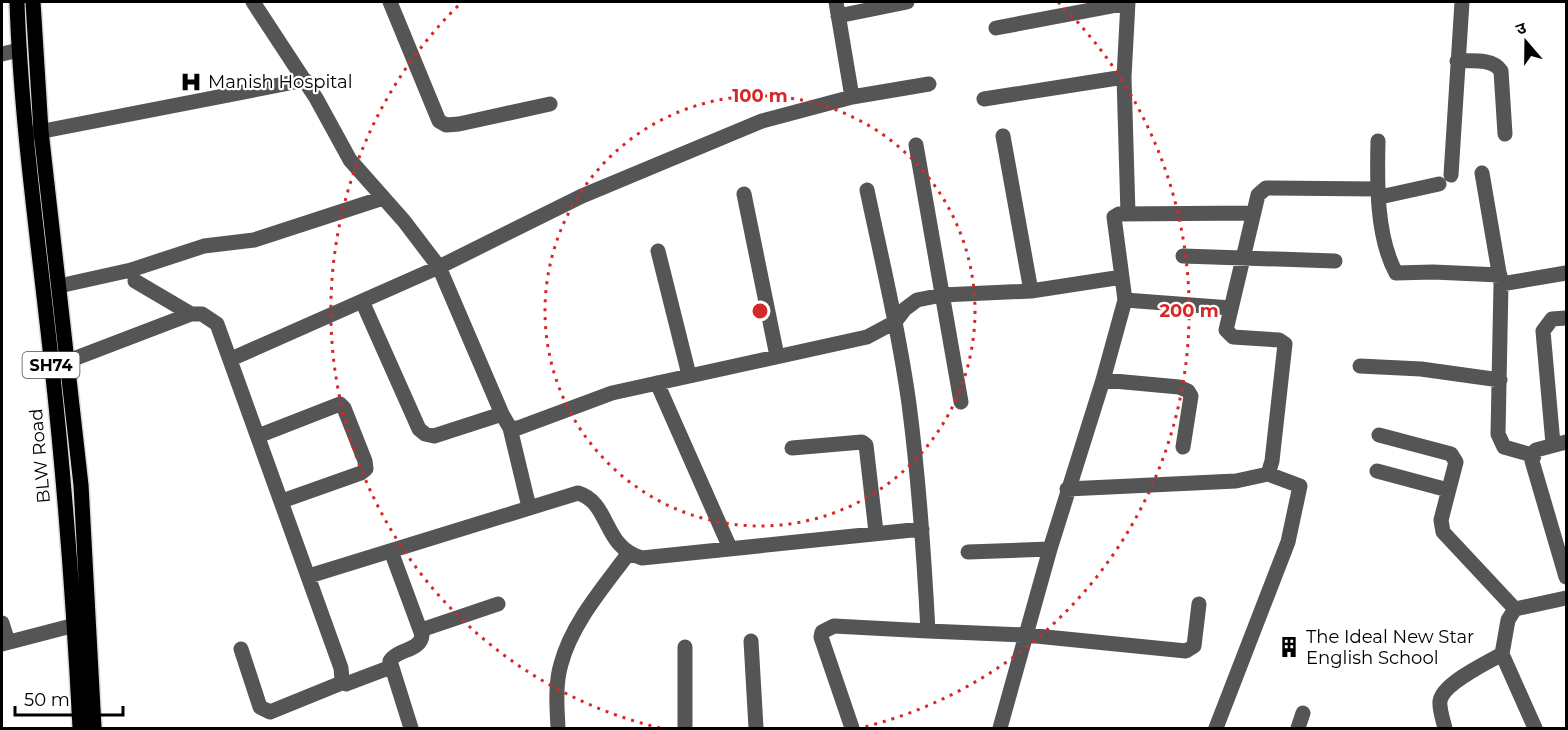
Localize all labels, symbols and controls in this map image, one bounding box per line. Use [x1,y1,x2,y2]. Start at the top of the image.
north arrow [1496,12,1556,72]
text: उ [1513,18,1529,39]
hospital icon: Manish Hospital [179,70,203,94]
place label: Manish Hospital [208,71,353,93]
text: 100 m [732,85,788,107]
text: 200 m [1159,300,1219,322]
centre of rings [750,301,770,321]
road number: SH74 [22,352,80,378]
street label: BLW Road [25,408,55,504]
place label: The Ideal New Star English School [1306,626,1474,669]
building icon: The Ideal New Star English School [1277,635,1301,659]
scale bar [15,679,123,717]
text: 50 m [24,689,70,711]

